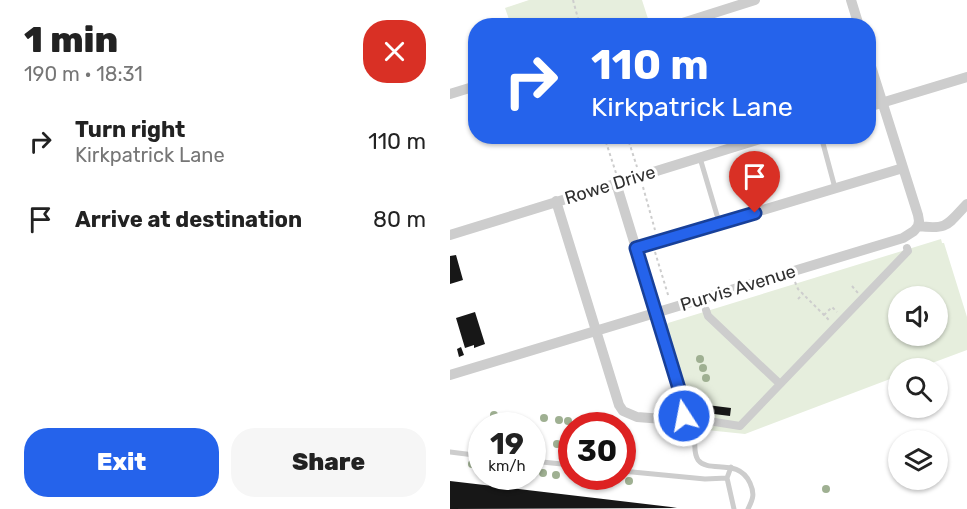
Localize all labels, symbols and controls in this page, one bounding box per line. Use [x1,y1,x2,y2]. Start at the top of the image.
text: 1 min [24,18,118,61]
button: close [363,20,426,83]
text: 110 m [591,40,709,90]
icon: right [492,42,570,120]
text: 190 m · 18:31 [24,62,143,86]
text: Kirkpatrick Lane [591,91,793,123]
text: Turn right [75,116,185,143]
icon: right [24,125,57,158]
text: 110 m [368,128,426,155]
text: Kirkpatrick Lane [75,143,225,167]
pin [729,151,780,213]
icon: arrive [738,160,771,193]
street label: Rowe Drive [562,161,658,209]
icon: arrive [24,203,57,236]
text: Arrive at destination [75,206,302,233]
text: 80 m [373,206,426,233]
street label: Purvis Avenue [678,260,798,316]
map controls [888,286,948,490]
button: sound [888,286,948,346]
button: search [888,358,948,418]
position arrow [652,384,716,448]
speed limit sign: 30 [558,412,636,490]
text: 19 [490,426,524,462]
button: Exit [24,428,219,497]
button: Share [231,428,426,497]
button: layers [888,430,948,490]
text: km/h [488,457,526,475]

